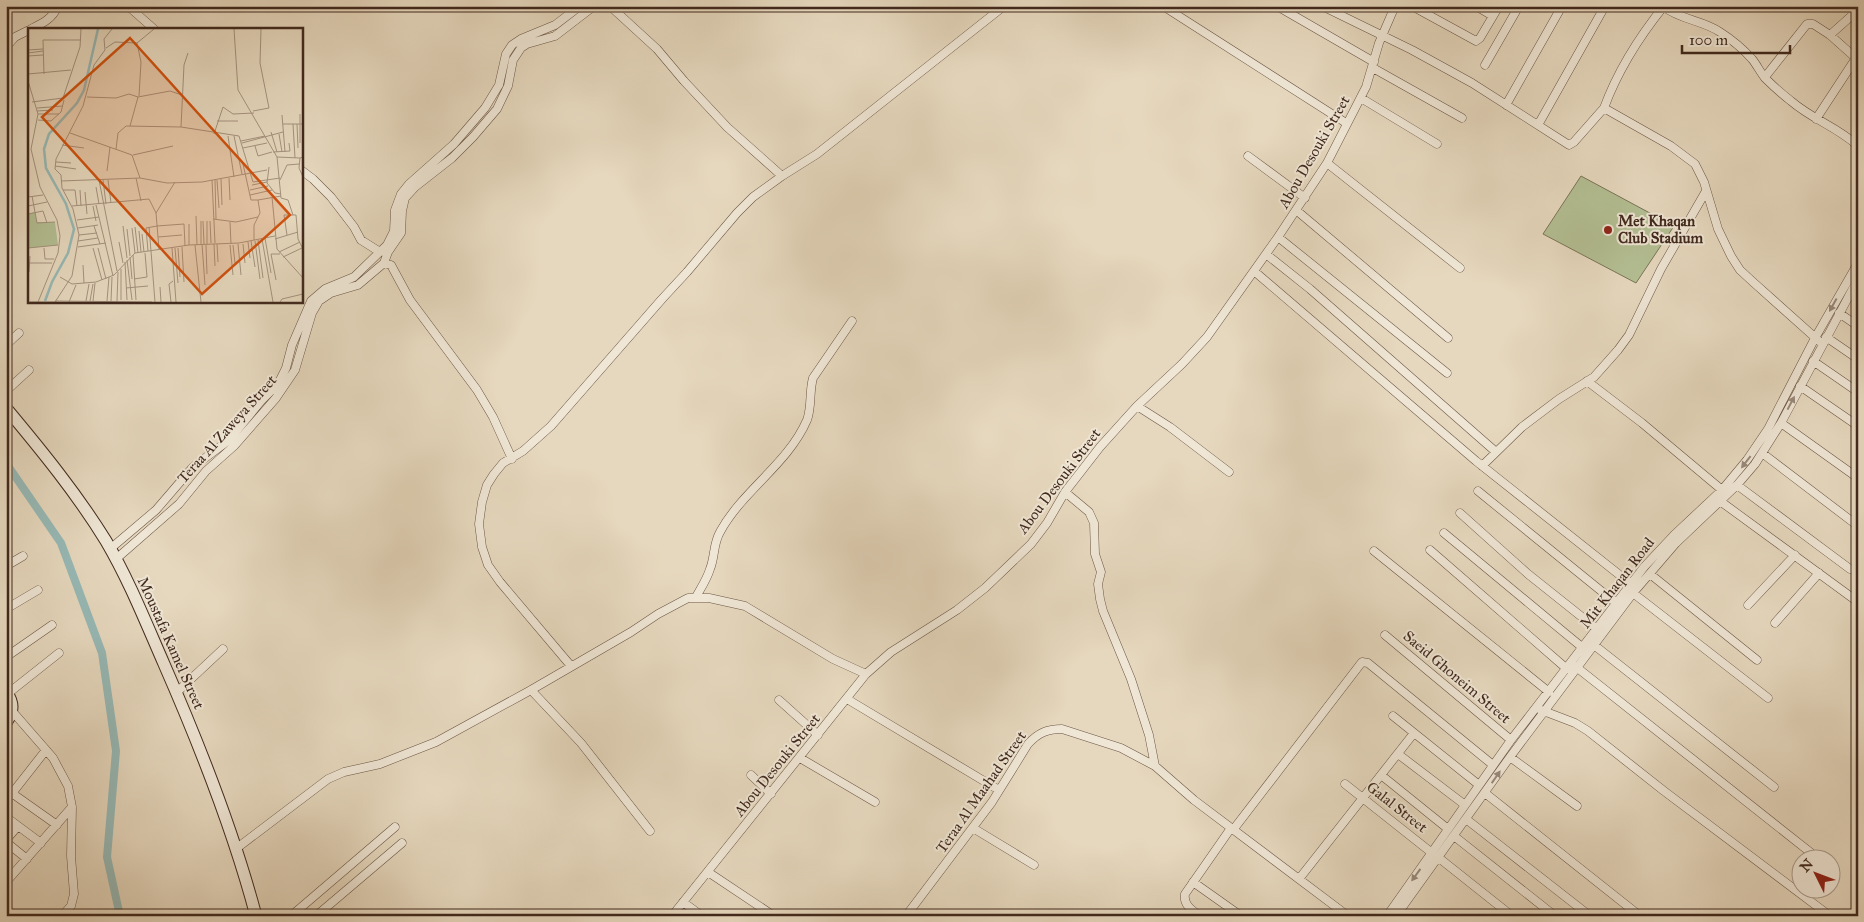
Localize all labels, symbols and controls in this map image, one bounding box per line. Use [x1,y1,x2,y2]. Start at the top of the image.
scale bar [1682,22,1789,54]
inset map [28,28,302,302]
text: 100 m [1689,31,1729,49]
street label: Abou Desouki Street [1274,92,1354,212]
place label: Met Khaqan Club Stadium [1618,212,1704,247]
marker: Met Khaqan Club Stadium [1602,224,1614,236]
one-way arrow [1829,297,1837,312]
street label: Teraa Al Zaweya Street [174,371,281,487]
one-way arrow [1787,396,1795,411]
street label: Abou Desouki Street [1013,424,1105,538]
one-way arrow [1740,455,1751,468]
street label: Mit Khaqan Road [1576,534,1659,633]
street label: Moustafa Kamel Street [134,574,209,713]
street label: Saeid Ghoneim Street [1400,627,1515,728]
street label: Abou Desouki Street [729,709,824,821]
street label: Teraa Al Maahad Street [932,727,1030,857]
one-way arrow [1491,770,1501,784]
street label: Galal Street [1363,778,1432,837]
north arrow [1792,850,1842,900]
text: N [1796,855,1817,876]
one-way arrow [1411,868,1421,882]

